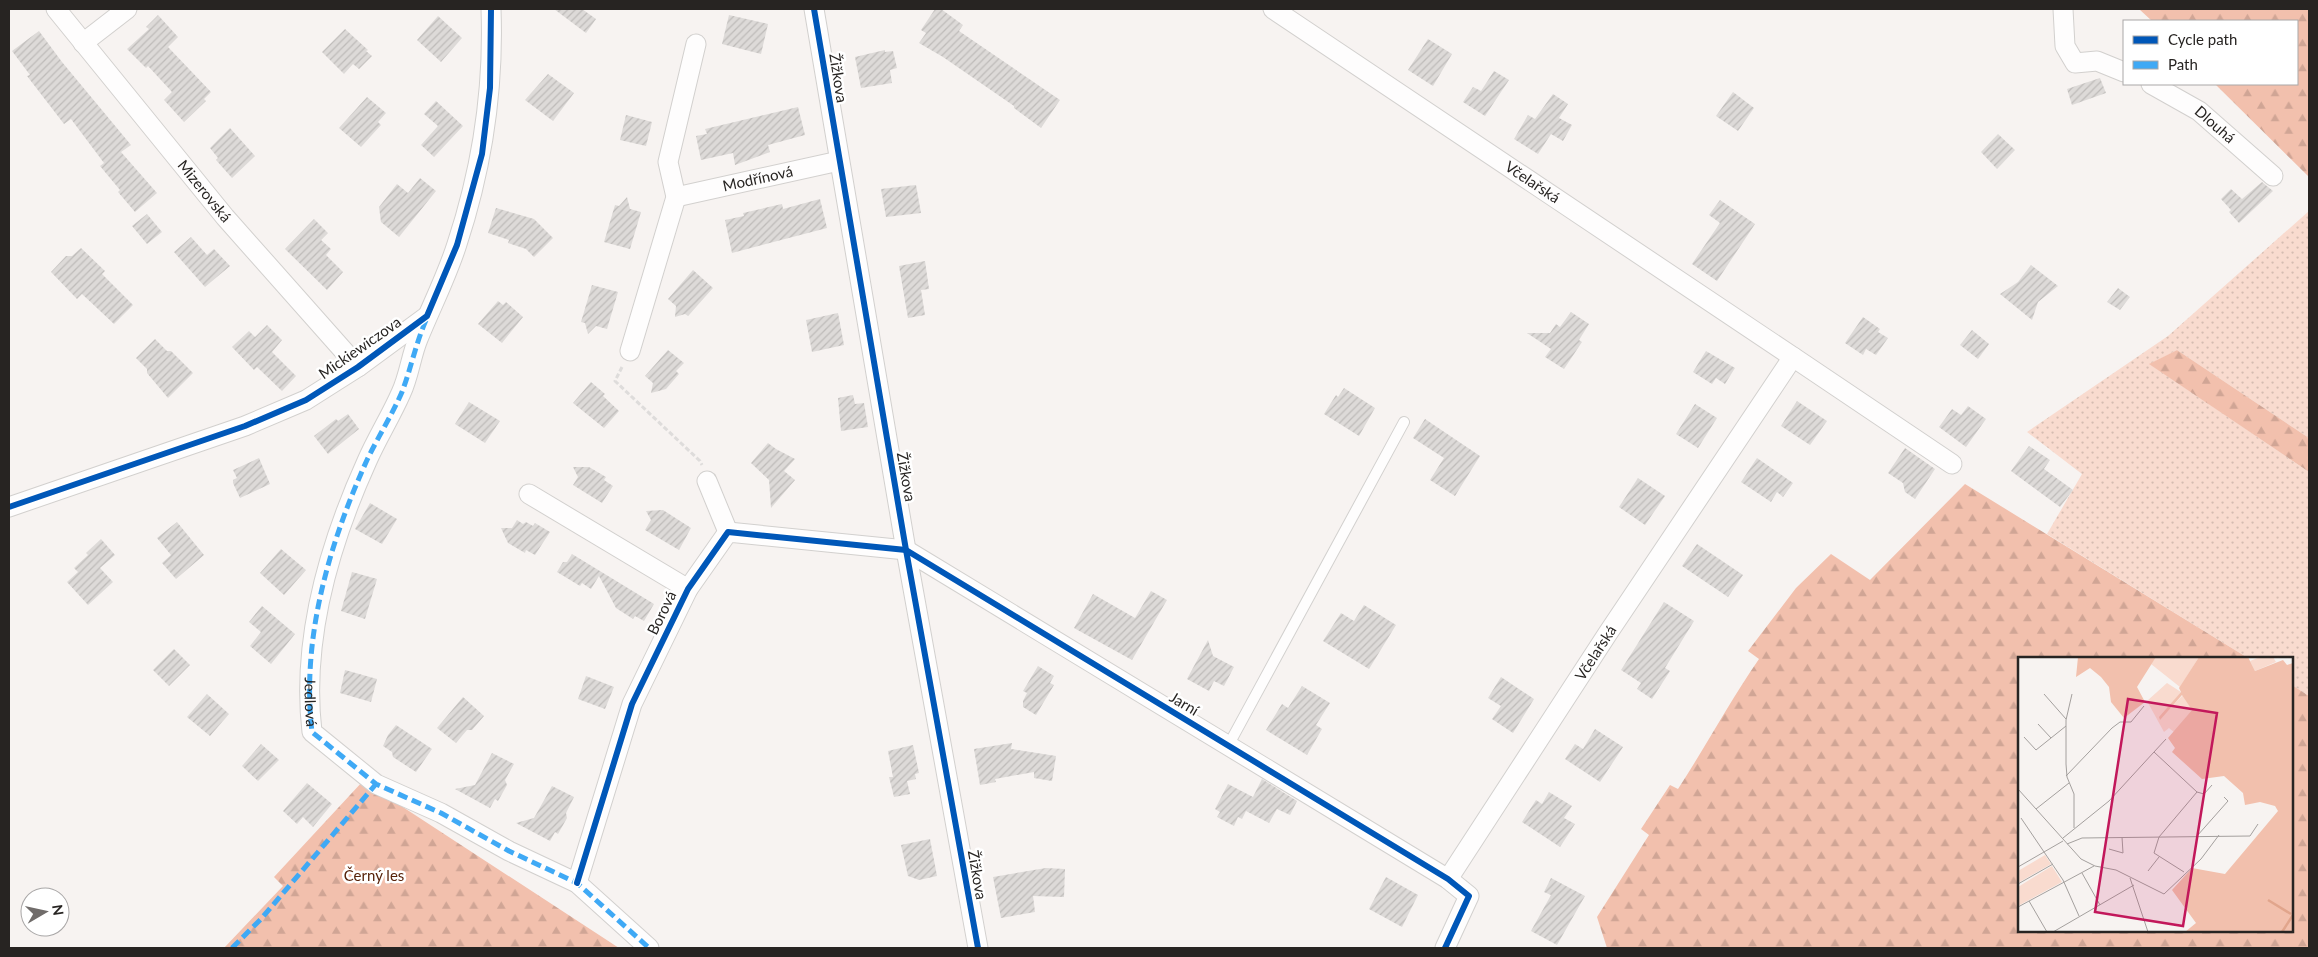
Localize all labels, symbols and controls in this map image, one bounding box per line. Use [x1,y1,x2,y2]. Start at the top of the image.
legend [2123,20,2298,85]
text: Cycle path [2168,30,2237,48]
street label: Žižkova [826,52,852,104]
text: Path [2168,55,2198,73]
street label: Dlouhá [2192,102,2239,147]
street label: Mizerovská [174,156,235,226]
street label: Včelařská [1502,157,1564,206]
street label: Modřínová [721,161,794,194]
street label: Mickiewiczova [315,312,404,382]
street label: Žižkova [894,451,920,503]
street label: Borová [643,588,679,637]
street label: Včelařská [1571,621,1620,683]
inset map [2018,657,2293,932]
street label: Jedlová [302,677,321,727]
street label: Jarní [1167,687,1204,720]
street label: Žižkova [965,849,991,901]
park label: Černý les [344,866,404,884]
north arrow [20,887,70,937]
text: N [49,903,68,917]

